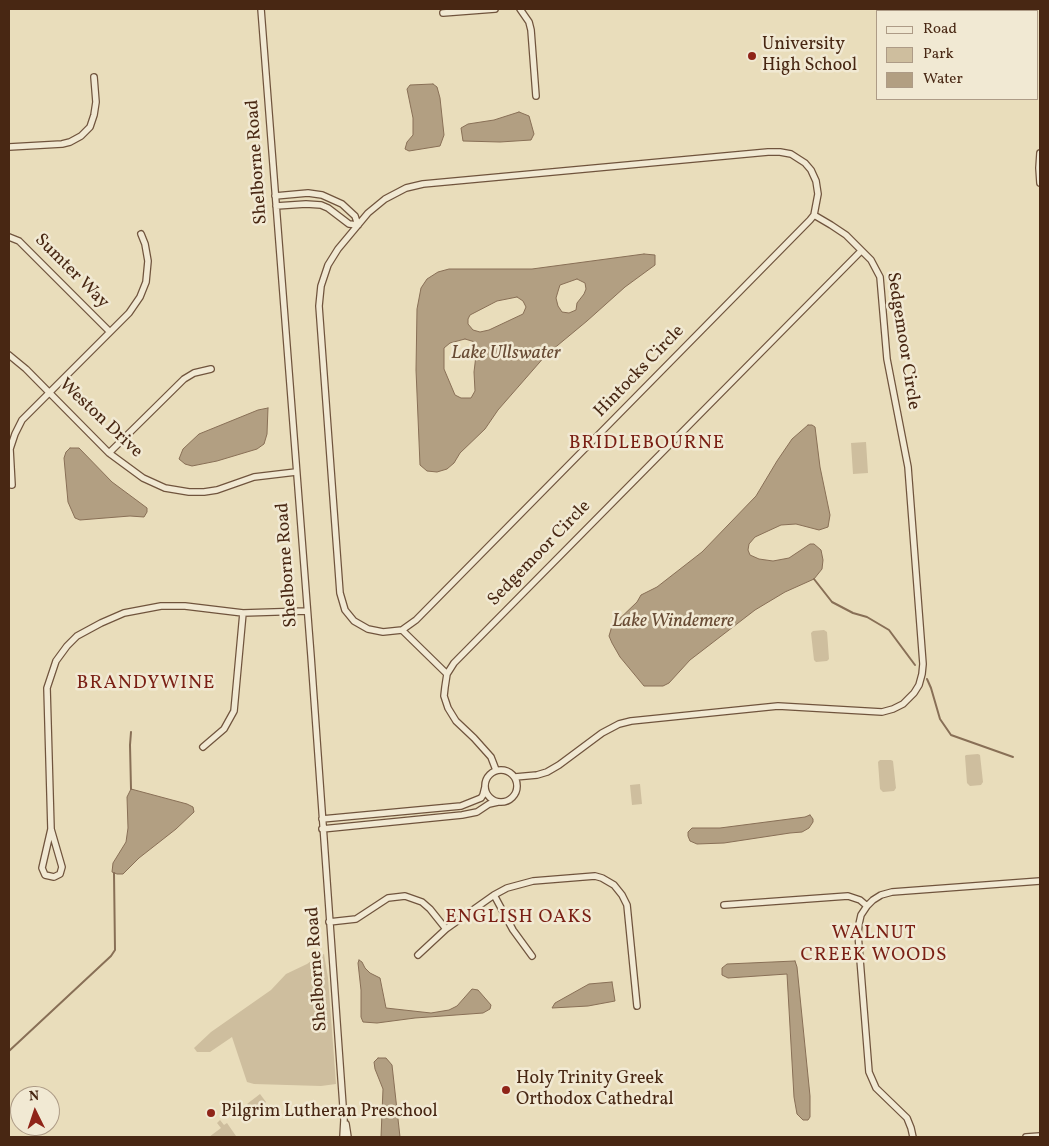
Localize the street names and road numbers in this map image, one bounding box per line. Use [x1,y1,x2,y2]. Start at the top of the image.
street label: Shelborne Road [243,99,273,225]
street label: Sumter Way [29,230,113,314]
street label: Sedgemoor Circle [880,271,924,411]
street label: Hintocks Circle [590,321,690,423]
street label: Weston Drive [54,375,146,463]
street label: Sedgemoor Circle [484,497,596,611]
street label: Shelborne Road [273,502,303,628]
street label: Shelborne Road [303,906,333,1032]

